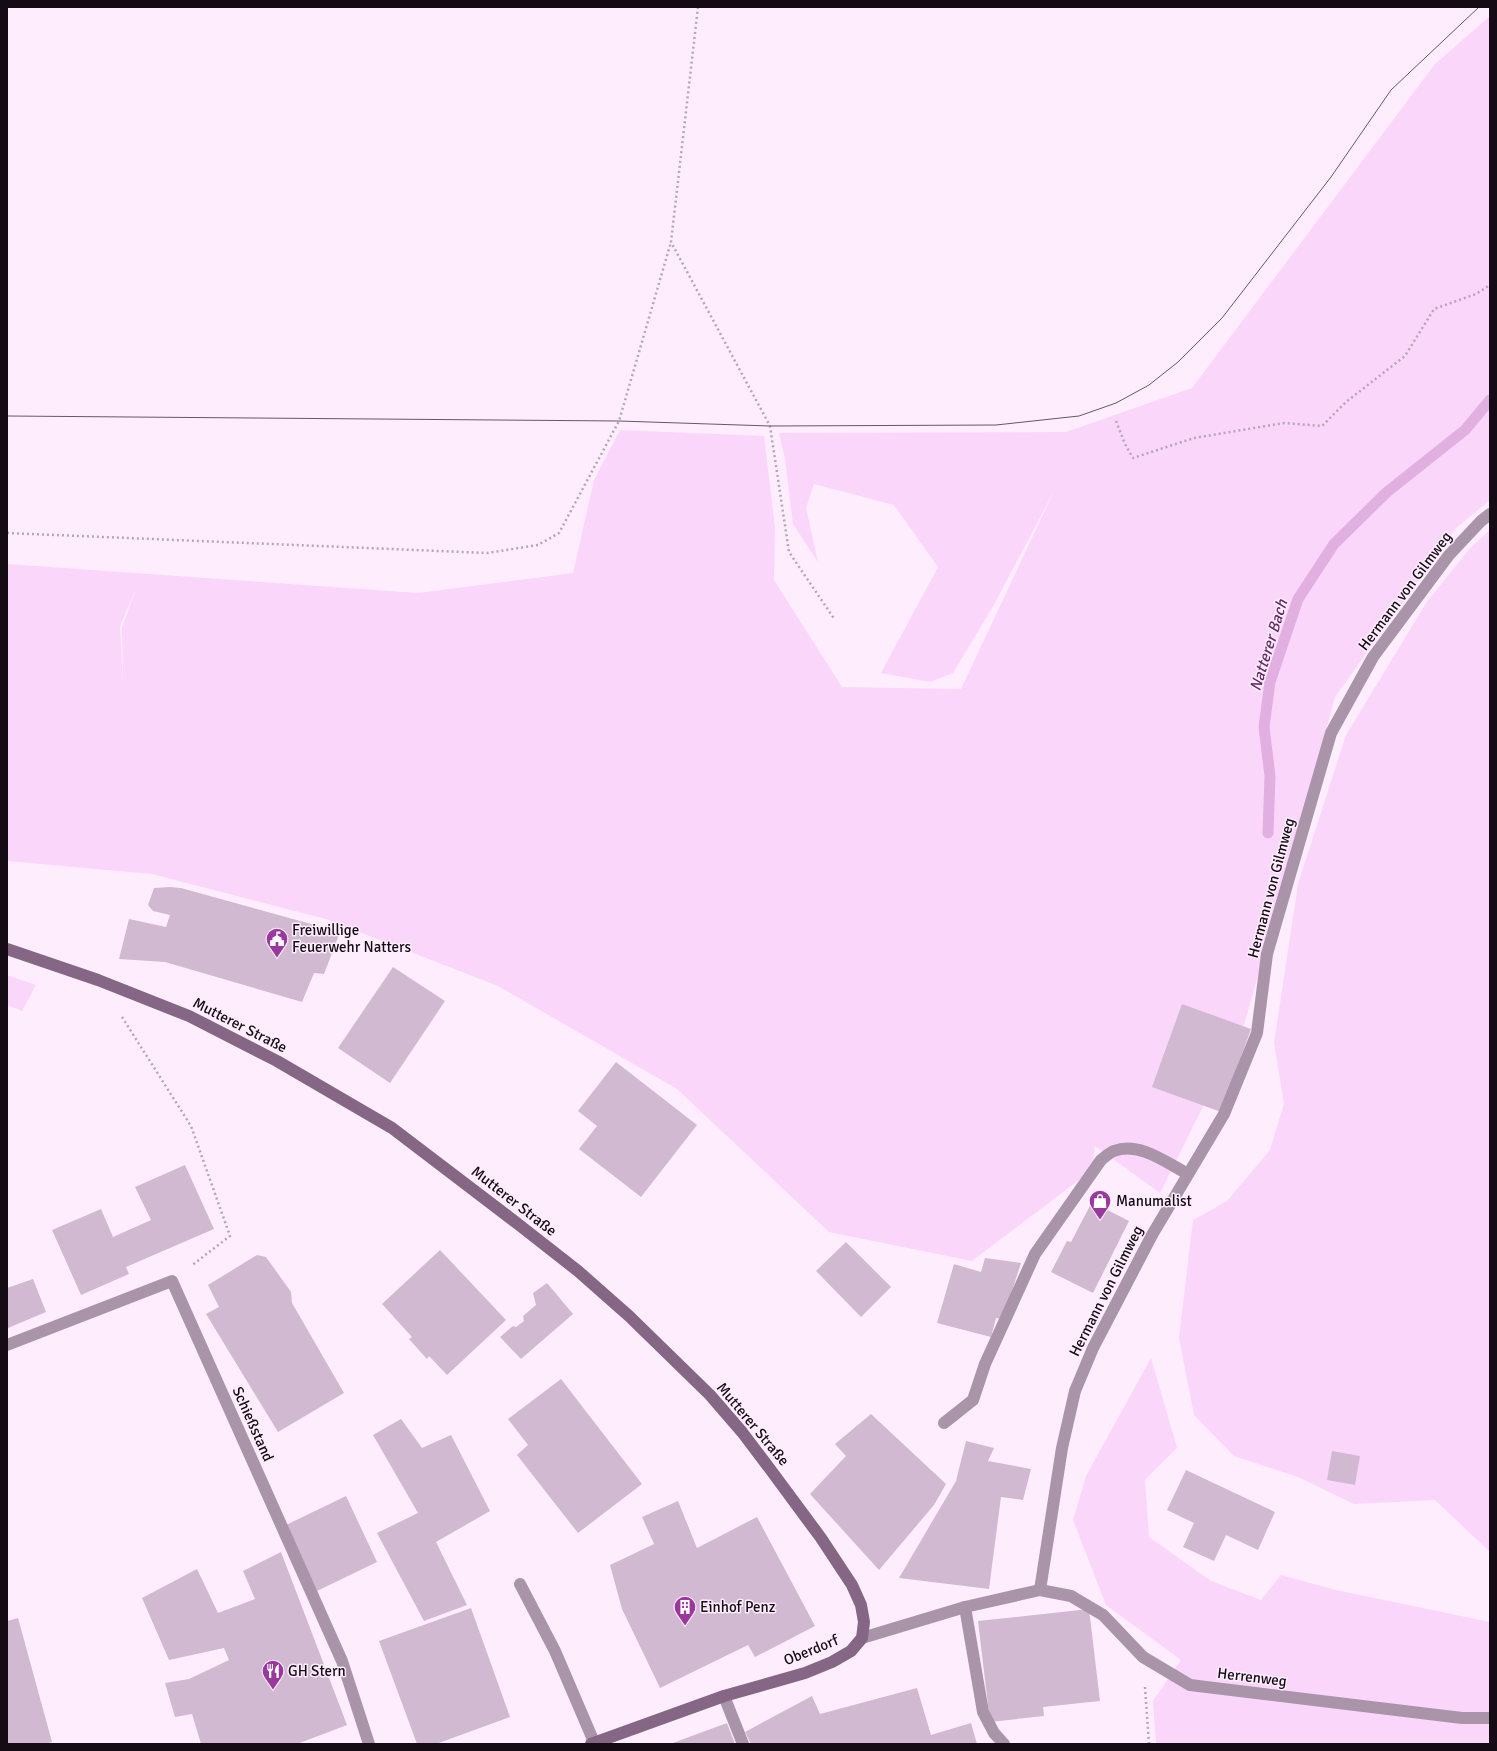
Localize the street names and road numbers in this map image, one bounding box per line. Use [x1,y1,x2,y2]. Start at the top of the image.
street label: Hermann von Gilmweg [1354,528,1456,654]
street label: Hermann von Gilmweg [1244,816,1298,960]
street label: Mutterer Straße [190,994,290,1056]
street label: Mutterer Straße [468,1162,560,1240]
street label: Hermann von Gilmweg [1065,1223,1147,1359]
street label: Mutterer Straße [713,1379,793,1469]
street label: Schießstand [228,1384,278,1464]
street label: Oberdorf [781,1631,842,1669]
street label: Herrenweg [1216,1664,1288,1690]

